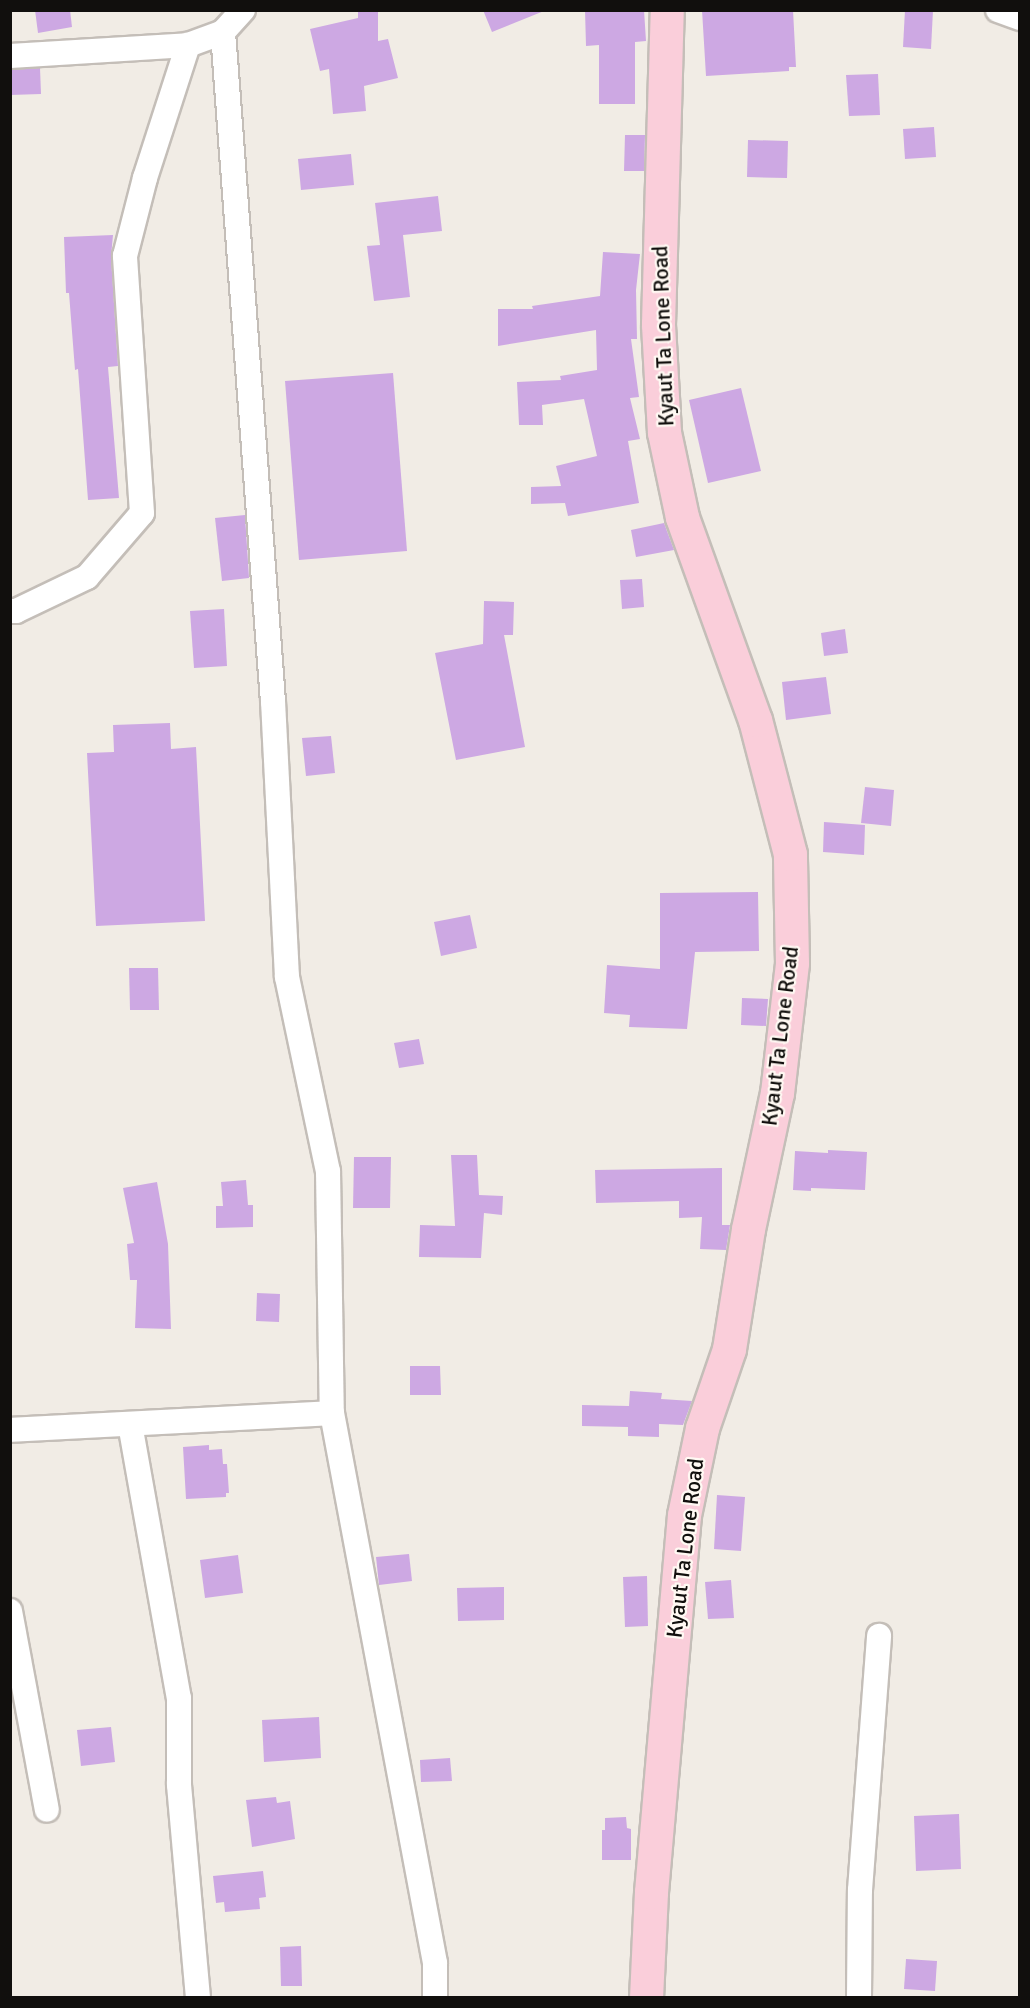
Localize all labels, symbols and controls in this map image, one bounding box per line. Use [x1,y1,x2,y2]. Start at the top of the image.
street label: Kyaut Ta Lone Road [647,245,679,427]
street label: Kyaut Ta Lone Road [756,945,804,1127]
street label: Kyaut Ta Lone Road [661,1457,709,1639]

